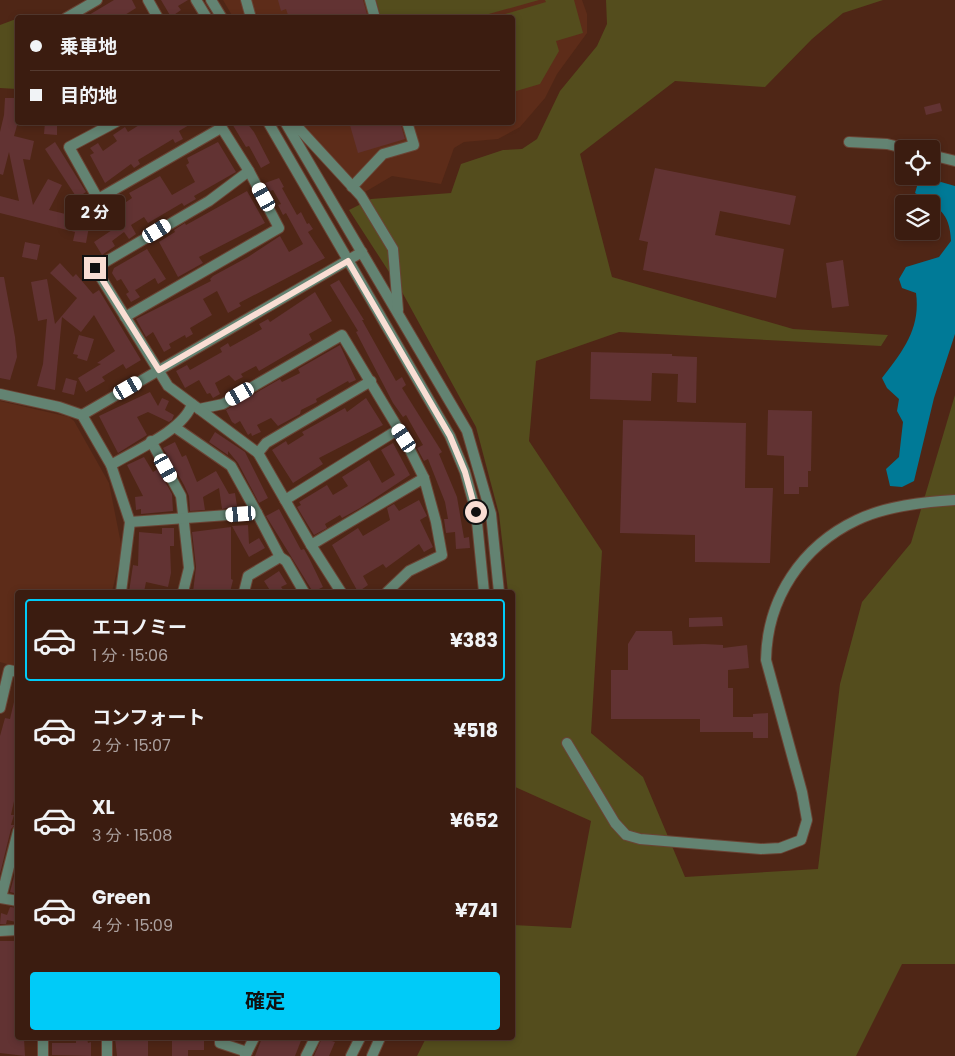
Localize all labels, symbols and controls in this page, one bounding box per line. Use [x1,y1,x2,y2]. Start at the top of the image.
text: 乗車地 [60,33,117,60]
text: 目的地 [60,82,117,109]
map controls [895,140,940,240]
button: locate [895,140,940,185]
car [250,180,277,214]
button: layers [895,195,940,240]
callout: 2 分 [65,196,125,230]
text: 2 分 [81,201,109,224]
car [140,217,173,245]
route end [84,257,106,279]
car [111,374,144,402]
car [223,380,256,408]
car [389,421,418,455]
car [152,451,179,485]
route start [465,501,487,523]
car [225,505,256,523]
text: エコノミー [92,614,187,641]
icon: car [32,618,77,663]
text: ¥383 [450,627,498,654]
text: 1 分 · 15:06 [92,644,168,667]
text: コンフォート [92,704,205,731]
icon: car [32,708,77,753]
text: ¥518 [453,717,498,744]
text: 2 分 · 15:07 [92,734,171,757]
text: XL [92,794,115,821]
icon: car [32,798,77,843]
text: ¥652 [450,807,498,834]
text: 3 分 · 15:08 [92,824,172,847]
text: Green [92,884,151,911]
icon: car [32,888,77,933]
text: ¥741 [455,897,498,924]
text: 4 分 · 15:09 [92,914,173,937]
button: 確定 [30,972,500,1030]

